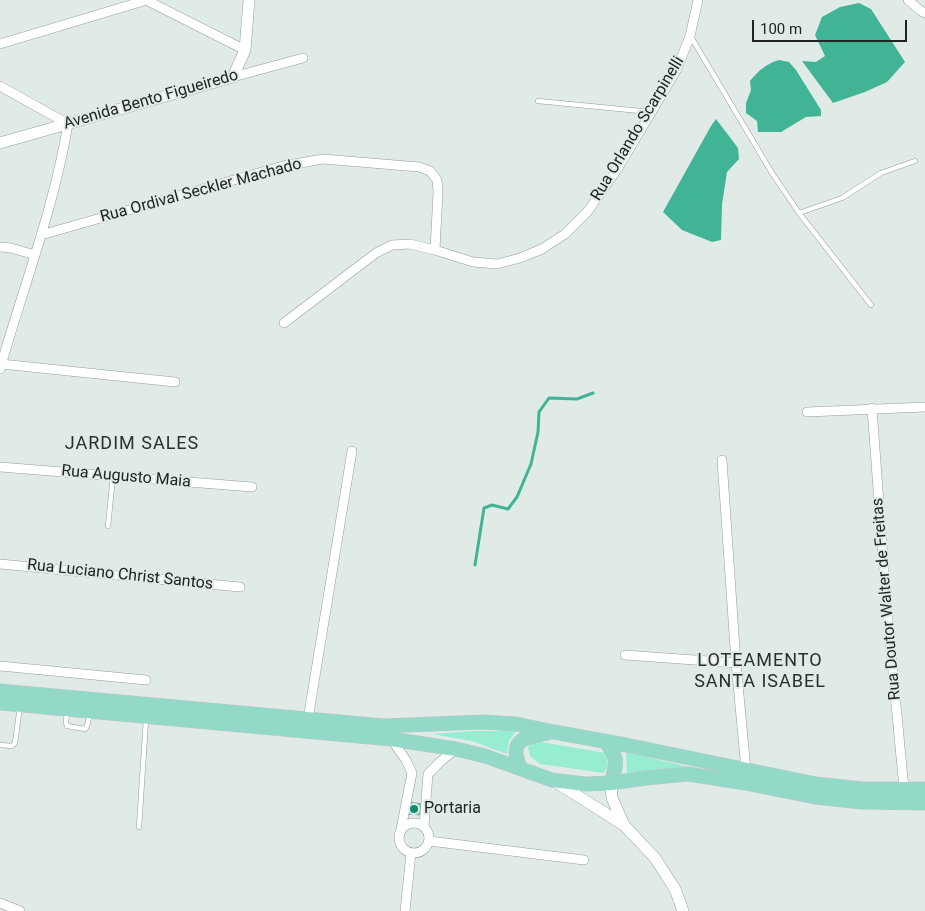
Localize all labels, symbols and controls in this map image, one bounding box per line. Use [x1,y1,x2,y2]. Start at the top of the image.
scale bar [755,10,910,42]
text: 100 m [760,20,802,38]
street label: Rua Orlando Scarpinelli [587,53,689,205]
street label: Avenida Bento Figueiredo [61,66,241,134]
street label: Rua Ordival Seckler Machado [98,155,304,227]
district label: JARDIM SALES [63,433,201,455]
street label: Rua Augusto Maia [60,462,192,492]
street label: Rua Doutor Walter de Freitas [869,497,905,701]
street label: Rua Luciano Christ Santos [26,556,214,594]
district label: LOTEAMENTO SANTA ISABEL [693,650,827,692]
place label: Portaria [424,799,481,819]
marker: Portaria [408,803,420,815]

